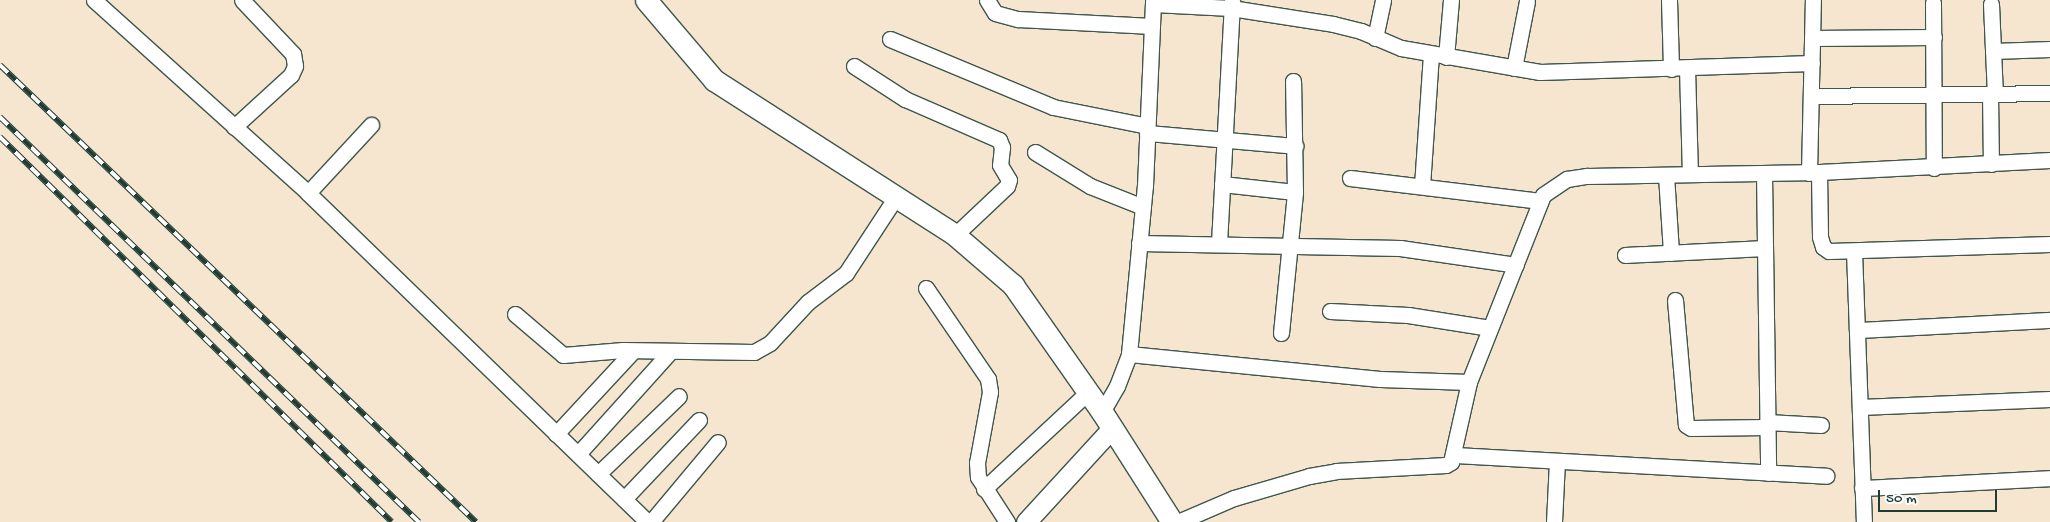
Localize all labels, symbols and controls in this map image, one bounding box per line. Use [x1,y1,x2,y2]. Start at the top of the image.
scale bar [1880,480,1999,512]
text: 50 m [1886,490,1917,508]

